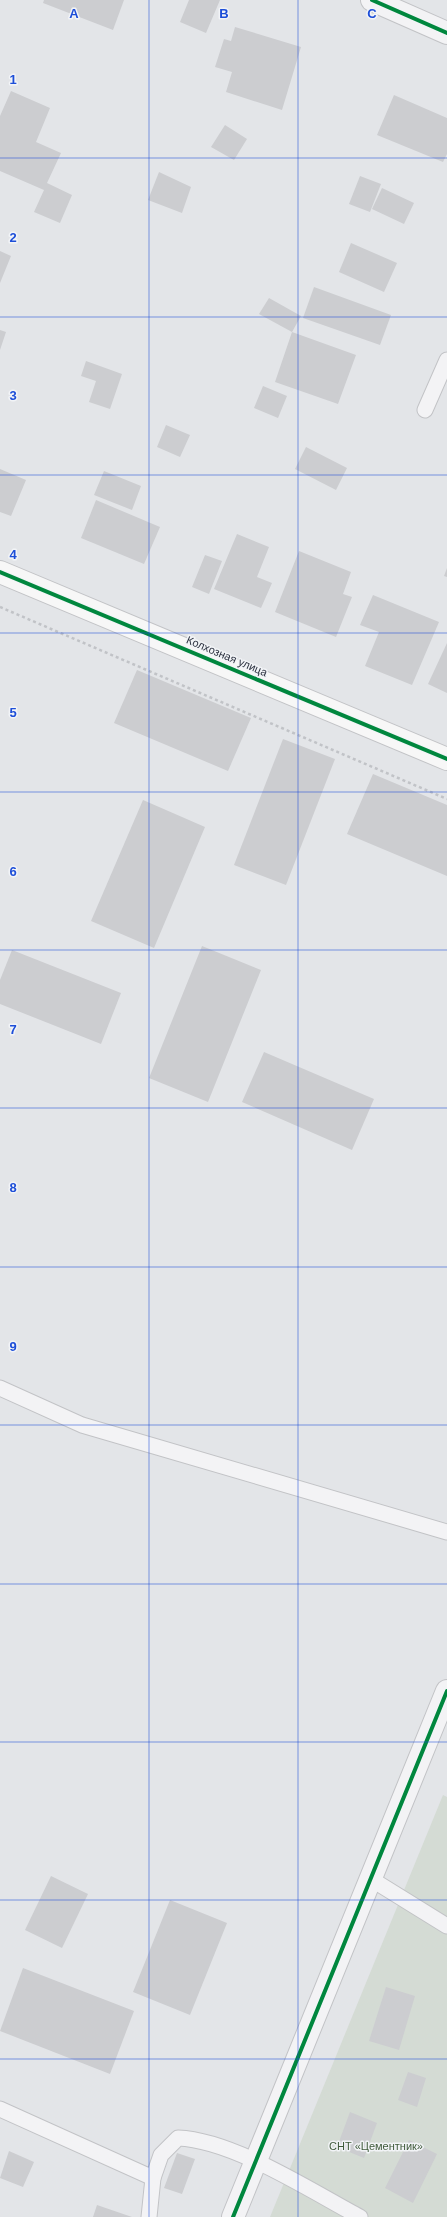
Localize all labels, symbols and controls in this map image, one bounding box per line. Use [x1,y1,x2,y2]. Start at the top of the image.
text: A [69,6,79,21]
text: B [219,6,229,21]
text: C [367,6,377,21]
text: 1 [9,72,17,87]
text: 2 [9,230,17,245]
text: 3 [9,388,17,403]
text: 4 [9,547,17,562]
street label: Колхозная улица [185,634,270,679]
text: 5 [9,705,17,720]
text: 6 [9,864,17,879]
text: 7 [9,1022,17,1037]
text: 8 [9,1180,17,1195]
text: 9 [9,1339,17,1354]
park label: СНТ «Цементник» [329,2140,423,2152]

